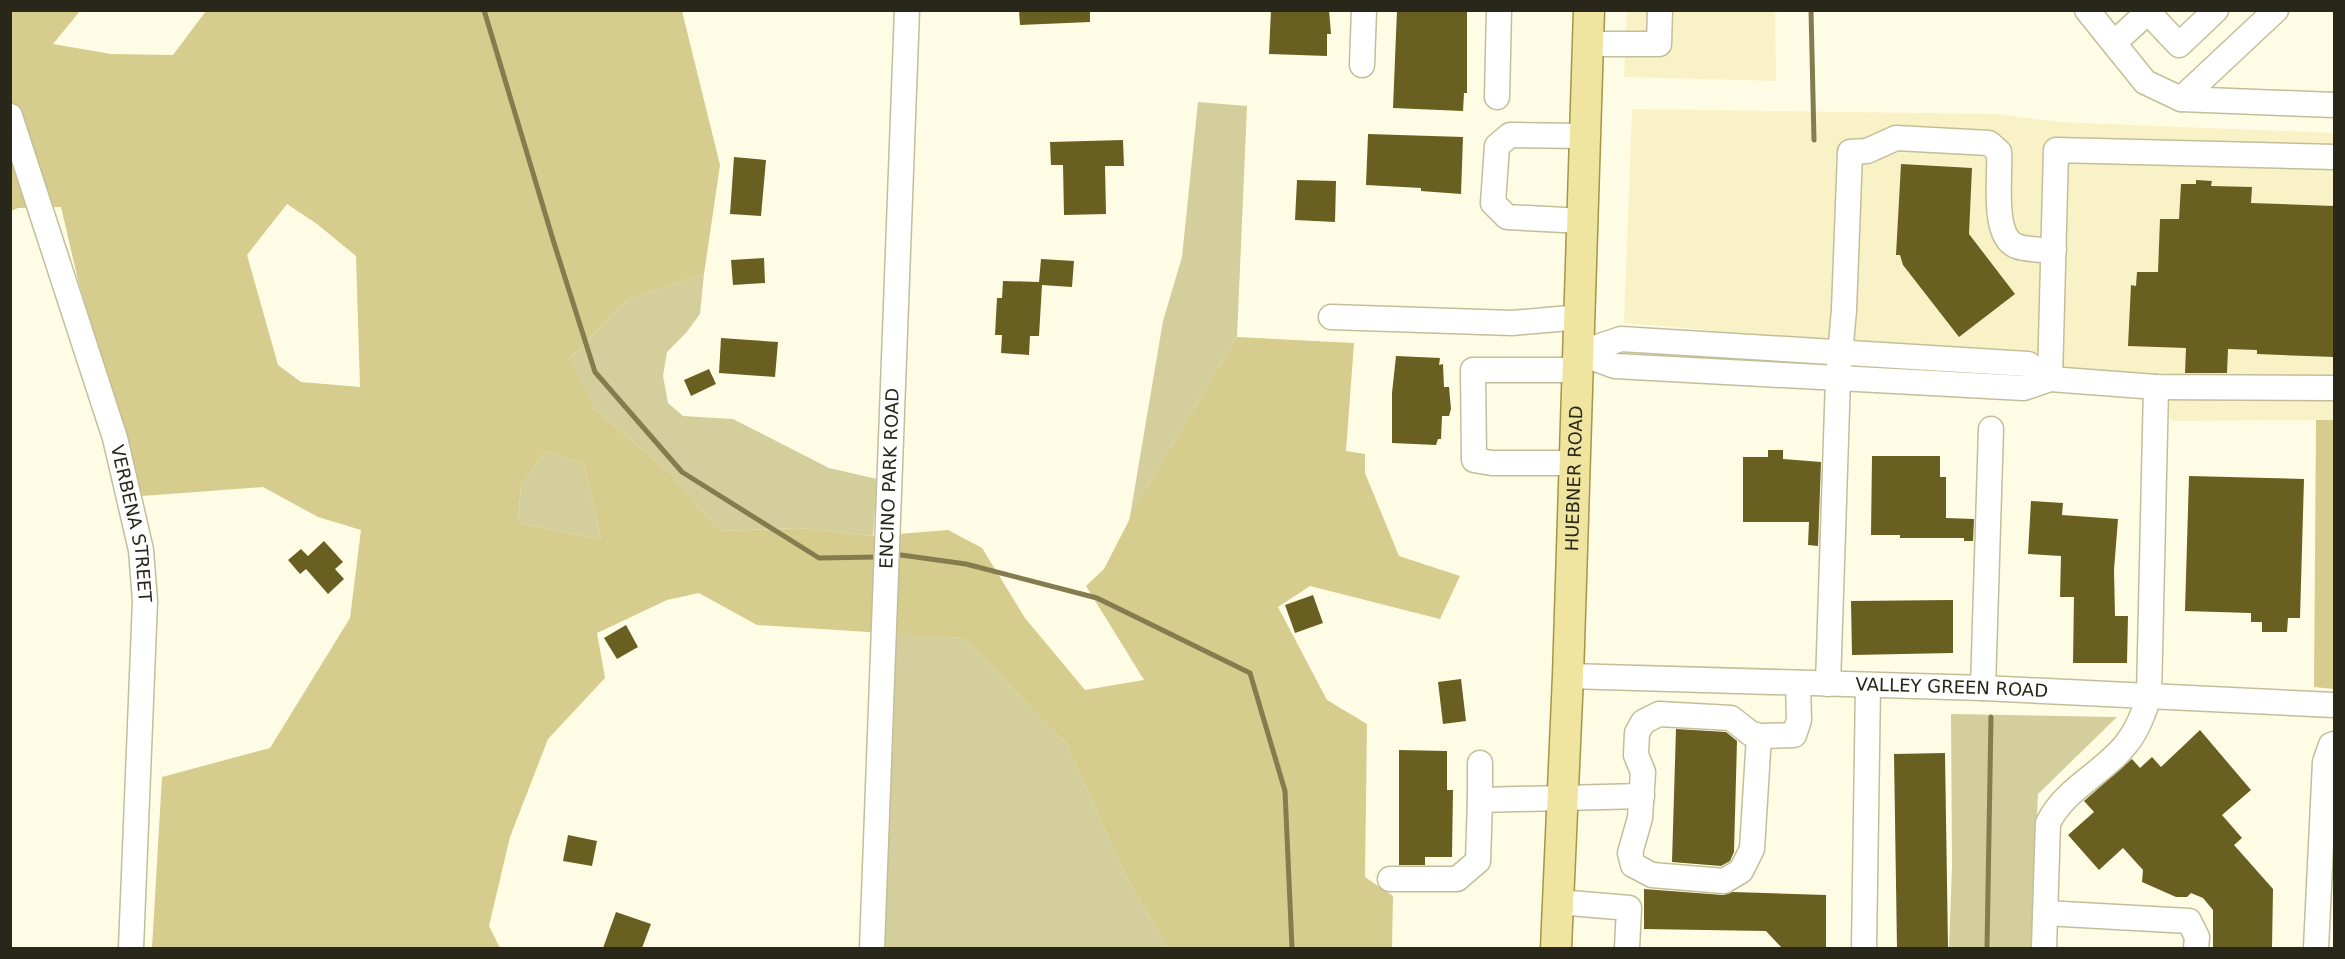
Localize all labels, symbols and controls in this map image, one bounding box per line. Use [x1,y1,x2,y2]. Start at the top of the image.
street label: ENCINO PARK ROAD [875,388,903,569]
street label: HUEBNER ROAD [1561,405,1587,552]
street label: VERBENA STREET [107,443,156,604]
street label: VALLEY GREEN ROAD [1855,673,2049,701]

